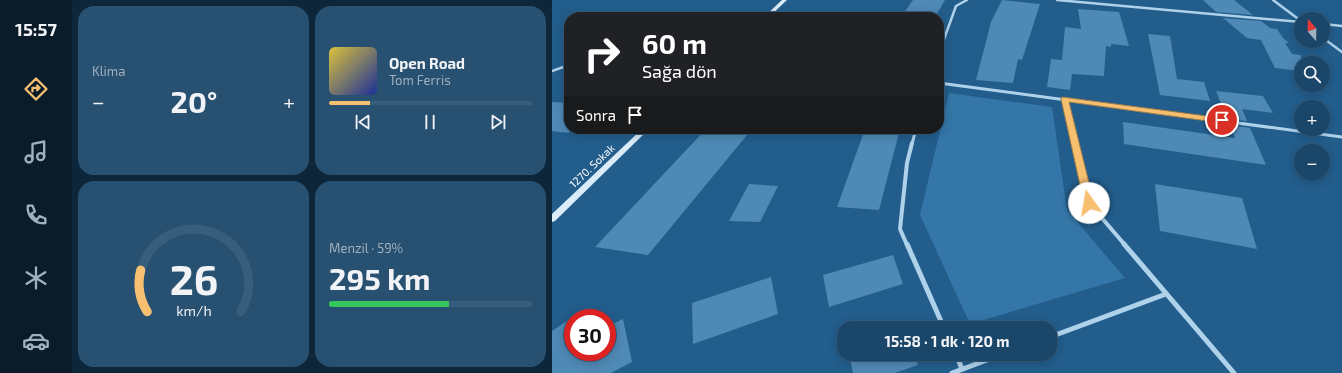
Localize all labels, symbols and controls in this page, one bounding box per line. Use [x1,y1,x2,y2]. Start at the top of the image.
north arrow [1294,12,1330,48]
map controls [1294,12,1330,180]
text: 15:57 [15,18,57,40]
text: 60 m [642,26,707,60]
icon: right [576,28,628,80]
text: Open Road [389,54,465,72]
button: search [1294,56,1330,92]
text: Sağa dön [642,60,717,82]
text: Klima [92,63,125,79]
text: Tom Ferris [389,72,451,88]
icon: directions [22,75,50,103]
text: 20° [171,83,217,119]
text: − [92,88,105,114]
text: + [283,88,295,114]
button: + [1294,100,1330,136]
pin [1205,103,1239,137]
icon: arrive [624,104,646,126]
text: Sonra [576,106,616,124]
icon: arrive [1211,109,1233,131]
icon: previous [352,111,374,133]
icon: pause [419,111,441,133]
icon: next [487,111,509,133]
icon: music [22,138,50,166]
street label: 1270. Sokak [566,141,617,190]
button: − [1294,144,1330,180]
position arrow [1068,182,1110,224]
icon: phone [22,201,50,229]
text: Menzil · 59% [329,240,403,256]
text: 26 [169,253,218,303]
text: 295 km [329,260,430,296]
icon: climate [22,264,50,292]
text: km/h [176,301,211,318]
speed limit sign: 30 [564,309,616,361]
icon: car [22,327,50,355]
text: 15:58 · 1 dk · 120 m [885,332,1009,350]

